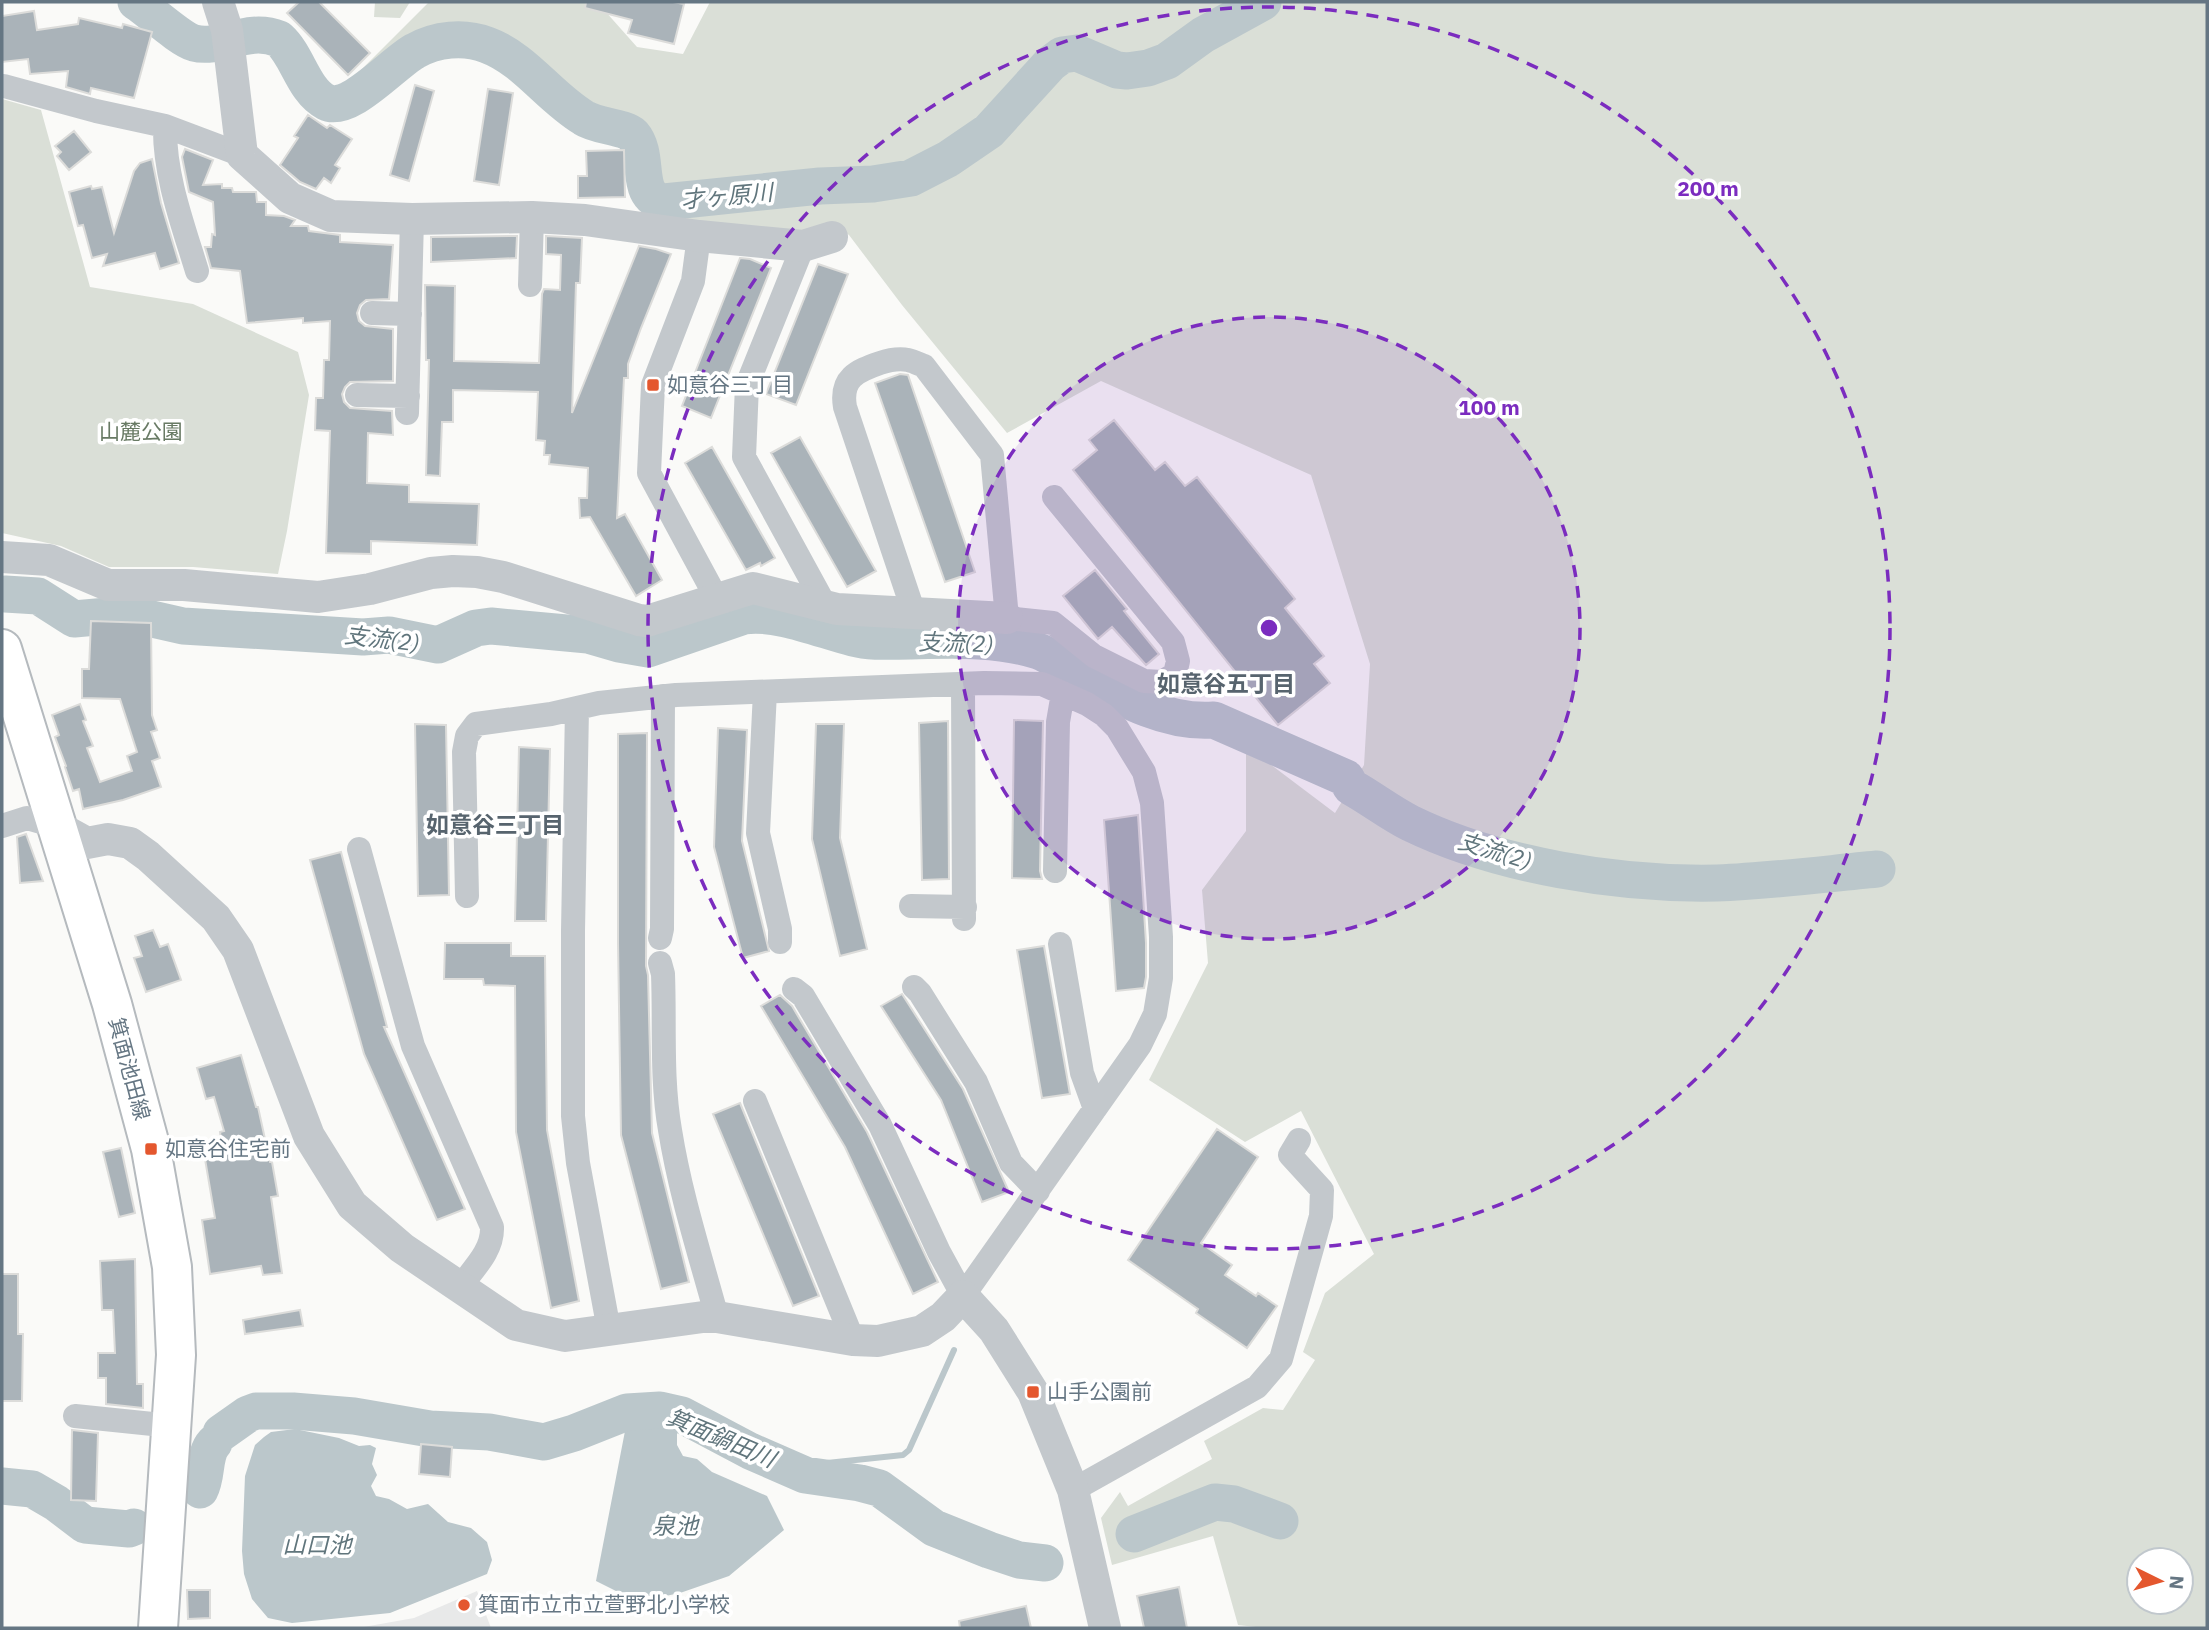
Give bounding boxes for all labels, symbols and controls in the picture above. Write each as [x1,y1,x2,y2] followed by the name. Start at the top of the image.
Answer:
[1677,174,1739,202] text: 200 m
[680,176,777,214] water label: 才ヶ原川
[667,370,793,398] place label: 如意谷三丁目
[645,377,661,393] marker: 如意谷三丁目
[1458,393,1520,421] text: 100 m
[99,417,183,445] park label: 山麓公園
[1257,616,1281,640] centre of rings
[343,619,421,657] water label: 支流(2)
[918,626,994,658] water label: 支流(2)
[1157,668,1295,698] district label: 如意谷五丁目
[426,809,564,839] district label: 如意谷三丁目
[1455,825,1535,875] water label: 支流(2)
[103,1014,157,1123] street label: 箕面池田線
[165,1134,291,1162] place label: 如意谷住宅前
[143,1141,159,1157] marker: 如意谷住宅前
[1047,1377,1152,1405] place label: 山手公園前
[1025,1384,1041,1400] marker: 山手公園前
[663,1401,783,1475] water label: 箕面鍋田川
[652,1510,700,1540] water label: 泉池
[283,1529,354,1559] water label: 山口池
[2125,1546,2195,1616] north arrow
[2164,1575,2189,1590] text: N
[478,1590,730,1618] place label: 箕面市立市立萱野北小学校
[456,1597,472,1613] marker: 箕面市立市立萱野北小学校

